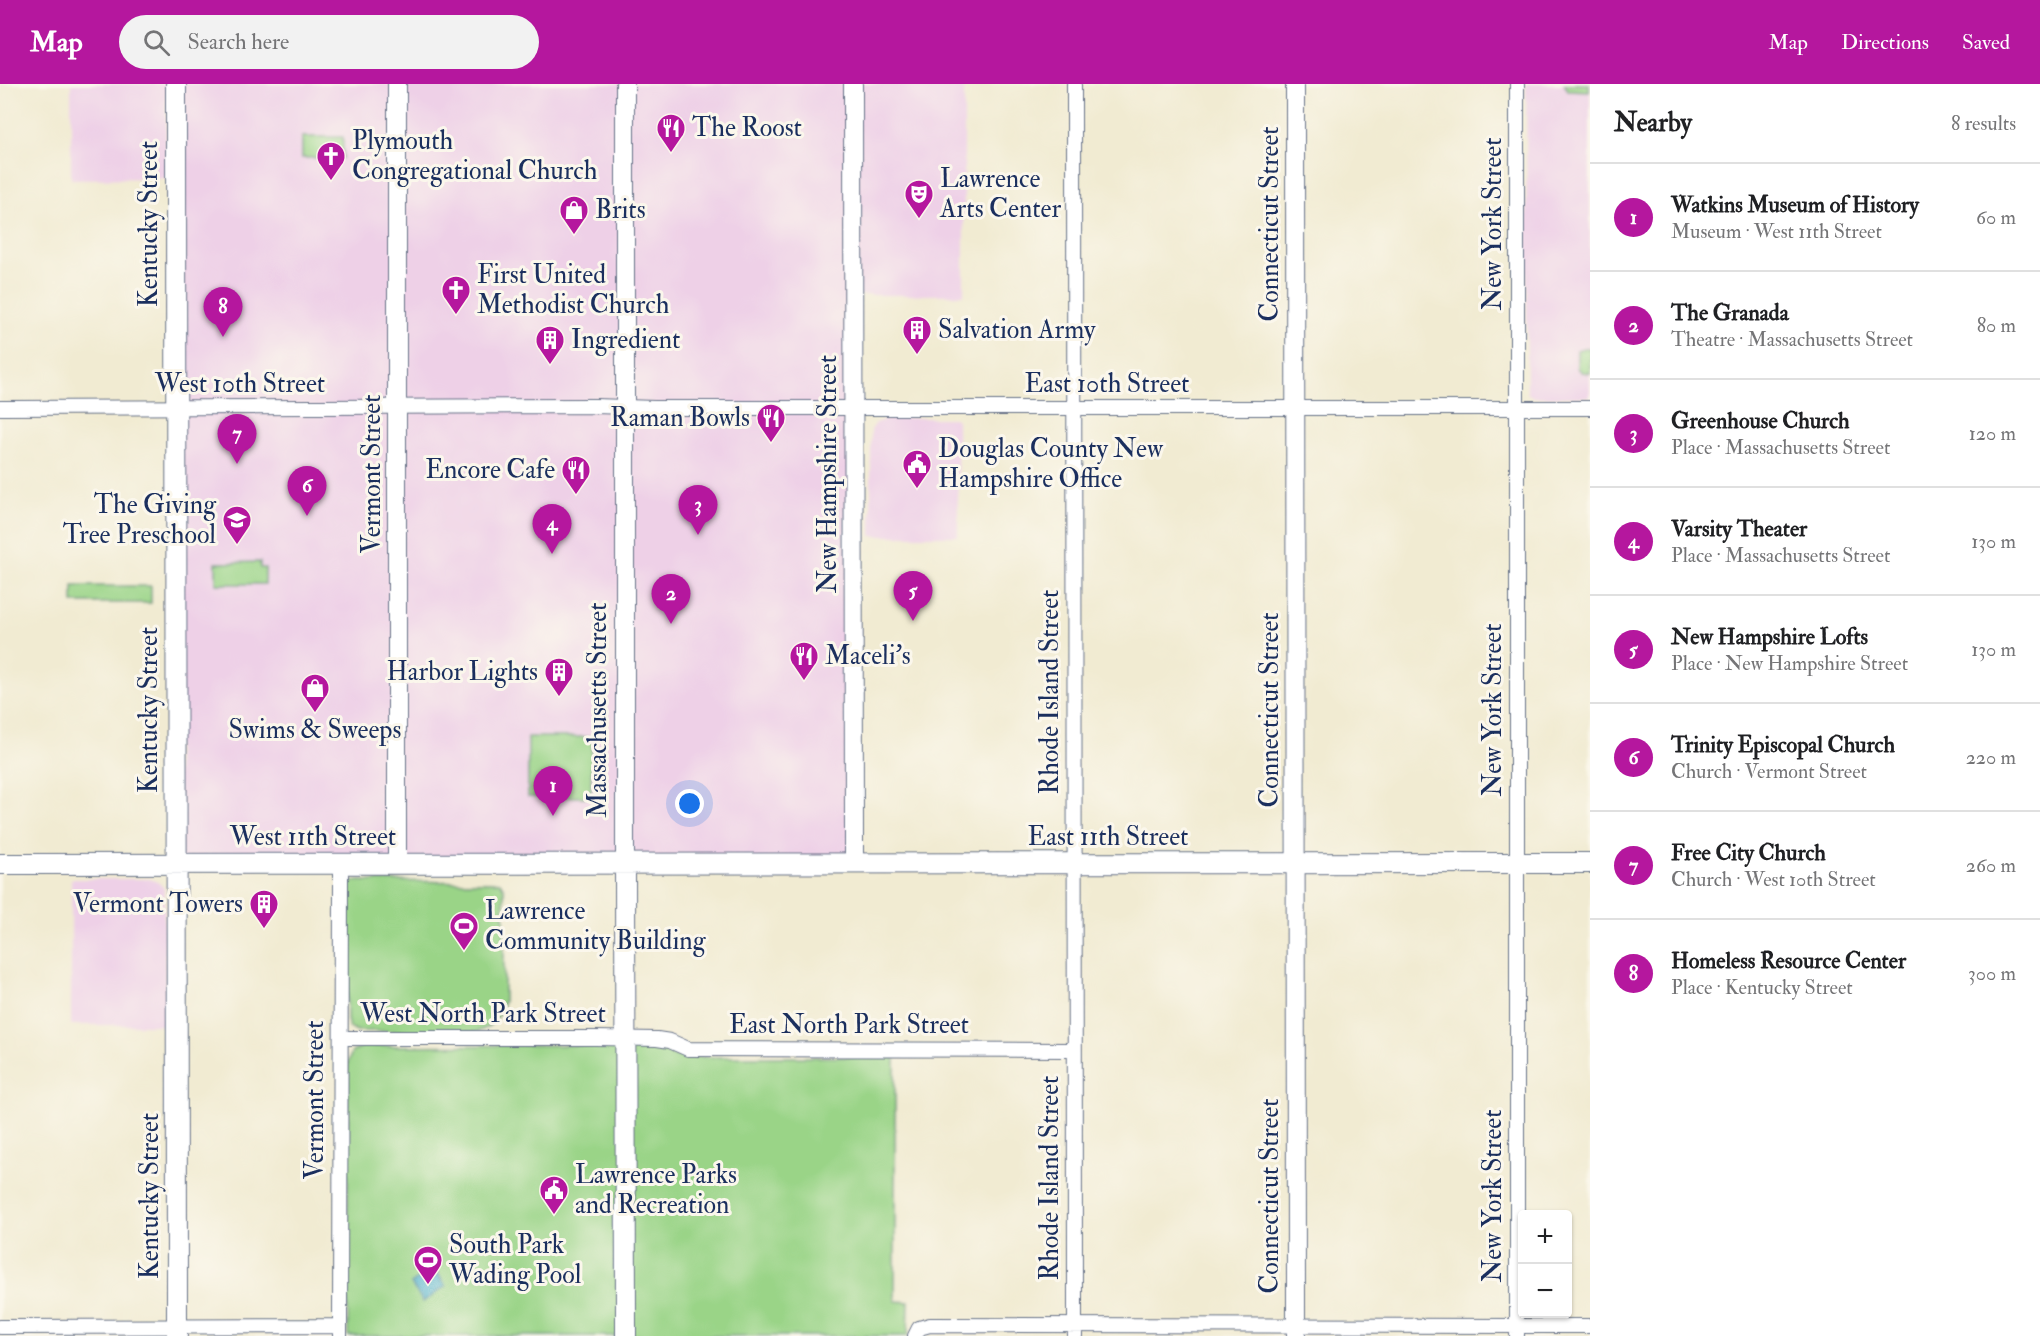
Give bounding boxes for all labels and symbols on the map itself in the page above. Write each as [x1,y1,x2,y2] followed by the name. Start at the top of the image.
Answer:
[655,112,687,154] restaurant icon: The Roost
[692,112,802,144] place label: The Roost
[352,125,598,187] place label: Plymouth Congregational Church
[1254,126,1286,322] street label: Connecticut Street
[1477,137,1509,311] street label: New York Street
[315,140,347,182] church icon: Plymouth Congregational Church
[133,141,165,307] street label: Kentucky Street
[939,163,1061,225] place label: Lawrence Arts Center
[903,178,935,220] theatre icon: Lawrence Arts Center
[558,194,590,236] shop icon: Brits
[595,194,646,226] place label: Brits
[477,259,670,321] place label: First United Methodist Church
[440,274,472,316] church icon: First United Methodist Church
[204,288,242,337] pin: 8
[901,314,933,356] building icon: Salvation Army
[938,314,1096,346] place label: Salvation Army
[534,324,566,366] building icon: Ingredient
[571,324,680,356] place label: Ingredient
[812,355,845,593] street label: New Hampshire Street
[154,368,325,400] street label: West 10th Street
[1025,368,1189,400] street label: East 10th Street
[356,394,388,554] street label: Vermont Street
[610,402,750,434] place label: Raman Bowls
[755,402,787,444] restaurant icon: Raman Bowls
[218,414,256,464] pin: 7
[938,433,1164,496] place label: Douglas County New Hampshire Office
[901,448,933,490] public building icon: Douglas County New Hampshire Office
[425,454,555,486] place label: Encore Cafe
[560,454,592,496] restaurant icon: Encore Cafe
[288,466,326,516] pin: 6
[678,486,718,535] pin: 3
[63,489,217,551] place label: The Giving Tree Preschool
[221,504,253,546] school or university icon: The Giving Tree Preschool
[532,504,572,554] pin: 4
[894,572,932,621] pin: 5
[652,574,690,624] pin: 2
[1034,590,1066,794] street label: Rhode Island Street
[582,602,614,818] street label: Massachusetts Street
[1254,612,1286,808] street label: Connecticut Street
[1477,623,1509,797] street label: New York Street
[133,627,165,793] street label: Kentucky Street
[788,640,820,682] restaurant icon: Maceli's
[825,640,911,672] place label: Maceli's
[387,656,538,688] place label: Harbor Lights
[543,656,575,698] building icon: Harbor Lights
[299,672,331,714] shop icon: Swims & Sweeps
[229,714,401,747] place label: Swims & Sweeps
[534,766,572,816] pin: 1
[675,789,704,818] your location
[229,821,396,853] street label: West 11th Street
[1028,821,1189,853] street label: East 11th Street
[73,888,243,920] place label: Vermont Towers
[248,888,280,930] building icon: Vermont Towers
[485,895,707,957] place label: Lawrence Community Building
[448,910,480,952] sports icon: Lawrence Community Building
[359,998,606,1030] street label: West North Park Street
[729,1009,969,1041] street label: East North Park Street
[299,1020,331,1180] street label: Vermont Street
[1034,1076,1066,1280] street label: Rhode Island Street
[1254,1098,1286,1294] street label: Connecticut Street
[1477,1109,1509,1283] street label: New York Street
[134,1113,166,1279] street label: Kentucky Street
[575,1159,737,1221] place label: Lawrence Parks and Recreation
[538,1174,570,1216] public building icon: Lawrence Parks and Recreation
[448,1229,582,1291] place label: South Park Wading Pool
[412,1244,444,1286] sports icon: South Park Wading Pool

